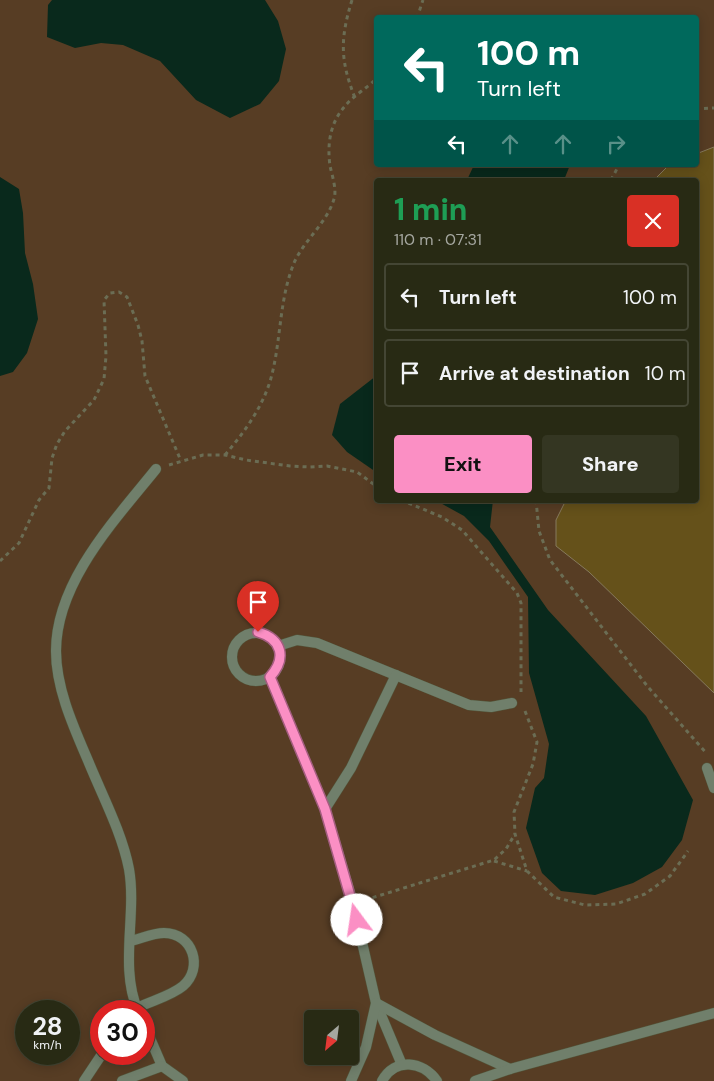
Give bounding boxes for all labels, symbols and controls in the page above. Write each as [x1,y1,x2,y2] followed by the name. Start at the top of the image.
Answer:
[477,30,580,76] text: 100 m
[394,35,459,100] icon: left
[477,74,561,103] text: Turn left
[443,130,471,158] icon: left
[496,130,524,158] icon: ahead
[549,130,577,158] icon: ahead
[602,130,630,158] icon: right
[394,190,467,229] text: 1 min
[627,195,679,247] button: close
[394,229,482,250] text: 110 m · 07:31
[396,283,424,311] icon: left
[439,285,517,310] text: Turn left
[623,285,677,310] text: 100 m
[396,359,424,387] icon: arrive
[439,361,630,386] text: Arrive at destination
[645,361,686,386] text: 10 m
[394,435,532,493] button: Exit
[542,435,679,493] button: Share
[237,581,279,632] pin
[244,588,272,616] icon: arrive
[330,893,382,945] position arrow
[90,1000,155,1065] speed limit sign: 30
[32,1010,63,1043] text: 28
[304,1010,359,1065] north arrow
[304,1010,359,1065] map controls
[33,1037,62,1053] text: km/h

